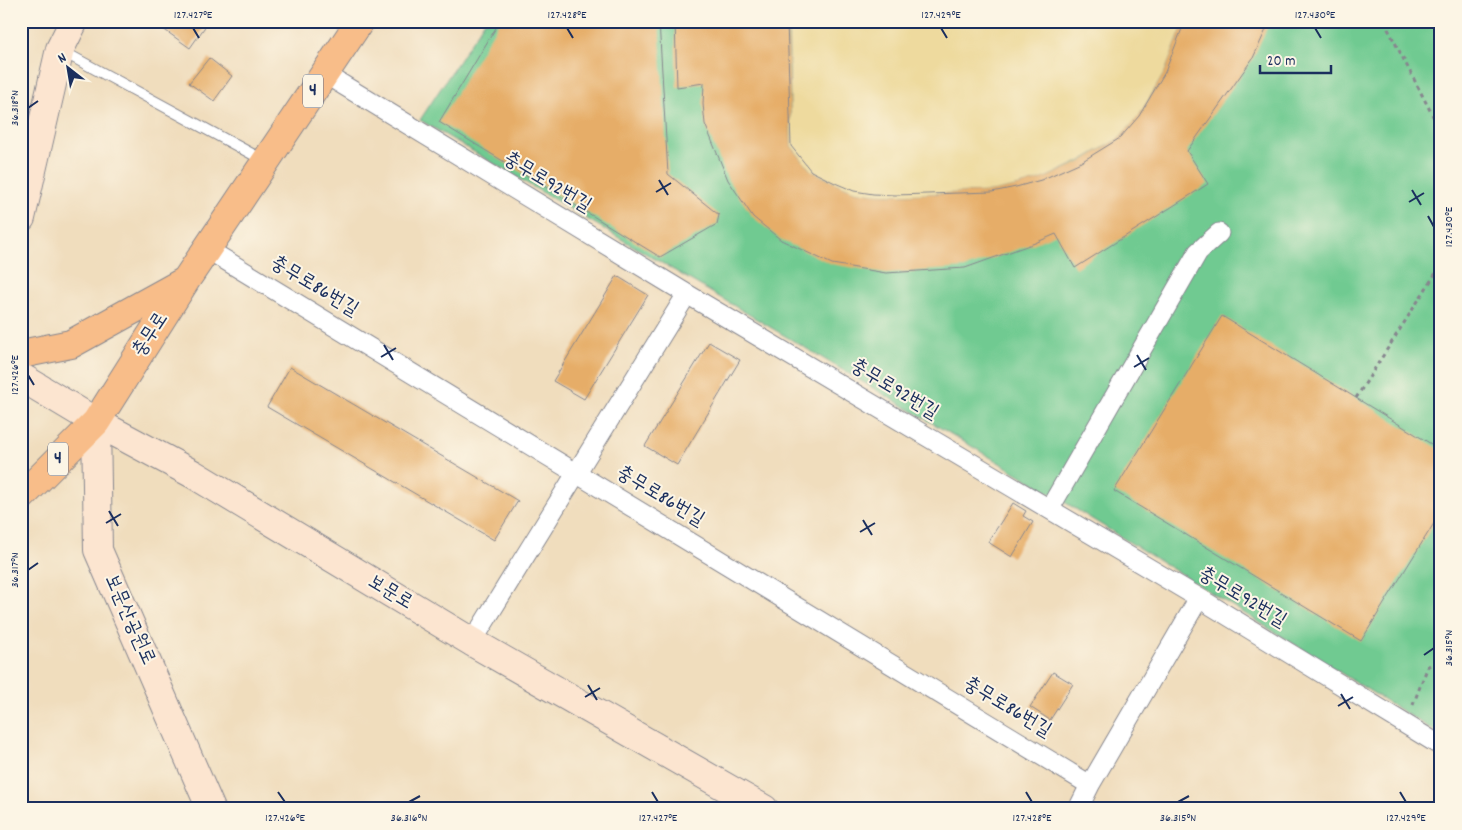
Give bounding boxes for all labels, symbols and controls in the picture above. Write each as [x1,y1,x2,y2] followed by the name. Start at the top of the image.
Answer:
[174,7,213,24] text: 127.427°E
[548,7,587,24] text: 127.428°E
[921,7,961,24] text: 127.429°E
[1295,7,1336,24] text: 127.430°E
[42,42,92,92] north arrow
[1260,42,1331,74] scale bar
[54,48,71,69] text: N
[1267,51,1295,73] text: 20 m
[303,74,323,108] road number: 4
[7,90,24,126] text: 36.318°N
[498,146,596,220] street label: 충무로92번길
[1441,206,1458,247] text: 127.430°E
[265,250,363,324] street label: 충무로86번길
[126,307,176,363] street label: 충무로
[845,353,943,427] street label: 충무로92번길
[7,355,24,395] text: 127.426°E
[48,442,68,476] road number: 4
[611,460,709,534] street label: 충무로86번길
[7,552,24,588] text: 36.317°N
[1193,561,1291,635] street label: 충무로92번길
[362,569,418,617] street label: 보문로
[97,570,161,670] street label: 보문산공원로
[1441,630,1458,666] text: 36.315°N
[958,671,1056,745] street label: 충무로86번길
[265,810,305,827] text: 127.426°E
[391,810,427,827] text: 36.316°N
[639,810,678,827] text: 127.427°E
[1013,810,1052,827] text: 127.428°E
[1160,810,1196,827] text: 36.315°N
[1386,810,1426,827] text: 127.429°E

